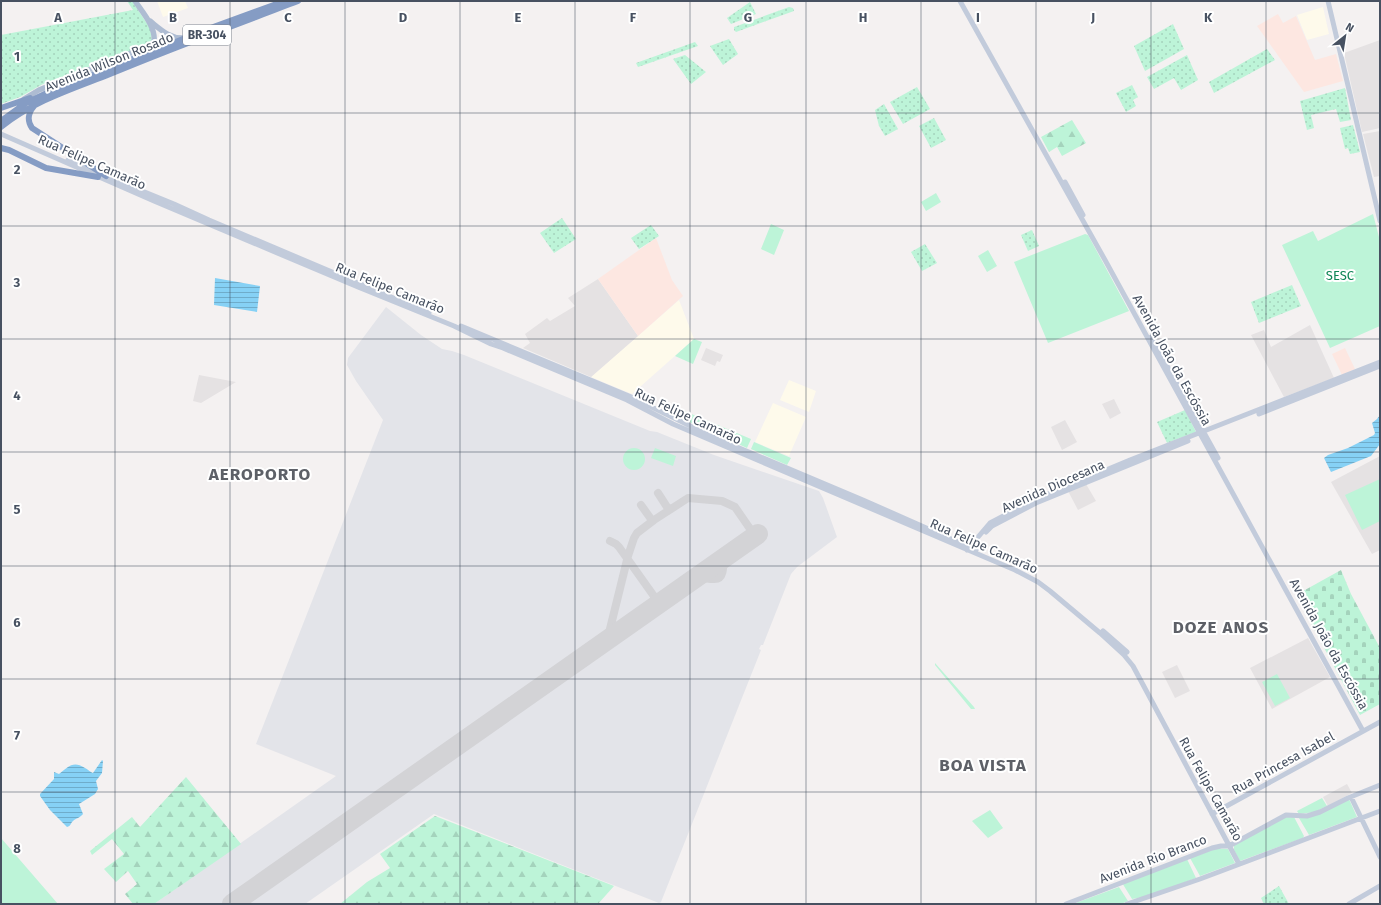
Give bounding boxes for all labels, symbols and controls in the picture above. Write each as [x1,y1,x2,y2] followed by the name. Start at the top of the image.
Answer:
[53,10,62,25] text: A
[169,10,177,25] text: B
[284,10,292,25] text: C
[399,10,408,25] text: D
[515,10,522,25] text: E
[630,10,637,25] text: F
[744,10,752,25] text: G
[859,10,867,25] text: H
[976,10,980,25] text: I
[1090,10,1095,25] text: J
[1204,10,1213,25] text: K
[1325,16,1365,56] north arrow
[1343,20,1356,35] text: N
[183,25,231,45] road number: BR-304
[43,29,175,95] street label: Avenida Wilson Rosado
[14,49,20,64] text: 1
[36,131,148,193] street label: Rua Felipe Camarão
[14,162,21,177] text: 2
[333,259,447,317] street label: Rua Felipe Camarão
[1326,268,1355,283] park label: SESC
[13,275,21,290] text: 3
[1130,292,1214,428] street label: Avenida João da Escóssia
[632,385,744,447] street label: Rua Felipe Camarão
[13,388,21,403] text: 4
[999,457,1107,515] street label: Avenida Diocesana
[208,464,311,485] district label: AEROPORTO
[14,502,21,517] text: 5
[928,515,1040,577] street label: Rua Felipe Camarão
[1287,576,1371,712] street label: Avenida João da Escóssia
[13,615,21,630] text: 6
[1173,617,1269,638] district label: DOZE ANOS
[14,728,20,743] text: 7
[1229,729,1337,797] street label: Rua Princesa Isabel
[1176,734,1246,844] street label: Rua Felipe Camarão
[939,755,1027,776] district label: BOA VISTA
[1097,832,1209,886] street label: Avenida Rio Branco
[13,841,21,856] text: 8

